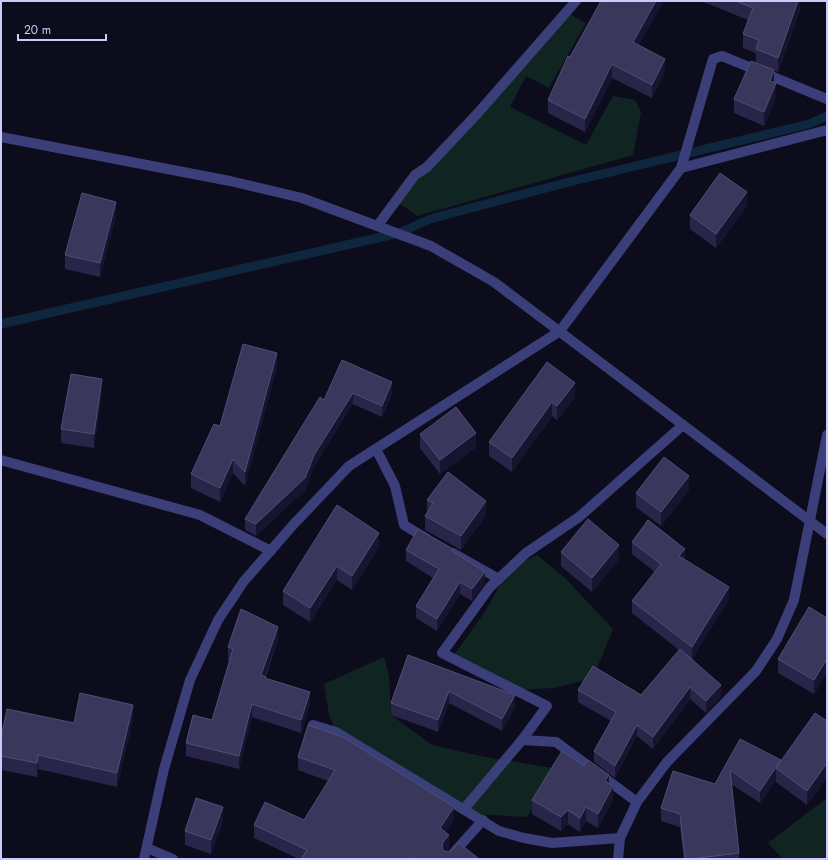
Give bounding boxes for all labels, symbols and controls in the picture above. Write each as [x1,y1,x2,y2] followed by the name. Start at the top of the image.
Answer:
[18,16,106,42] scale bar
[24,21,51,39] text: 20 m

